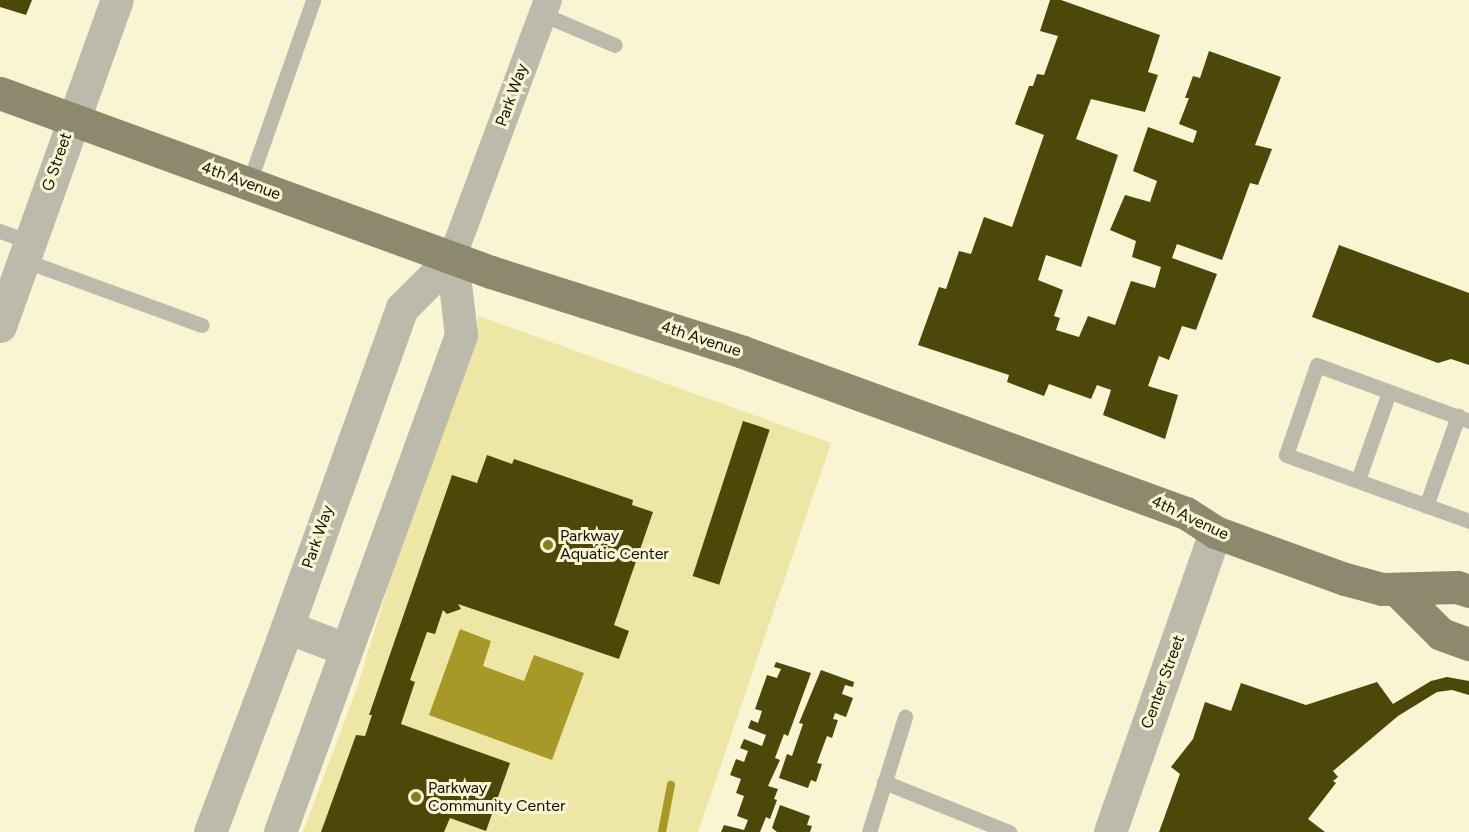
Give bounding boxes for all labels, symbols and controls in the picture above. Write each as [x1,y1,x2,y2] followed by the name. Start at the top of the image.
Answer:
[492,61,532,129] street label: Park Way
[38,130,76,194] street label: G Street
[199,158,283,204] street label: 4th Avenue
[659,317,743,361] street label: 4th Avenue
[1148,492,1232,544] street label: 4th Avenue
[298,503,338,571] street label: Park Way
[560,526,669,564] place label: Parkway Aquatic Center
[541,538,555,552] marker: Parkway Aquatic Center
[1137,633,1189,731] street label: Center Street
[428,778,565,816] place label: Parkway Community Center
[409,790,423,804] marker: Parkway Community Center

